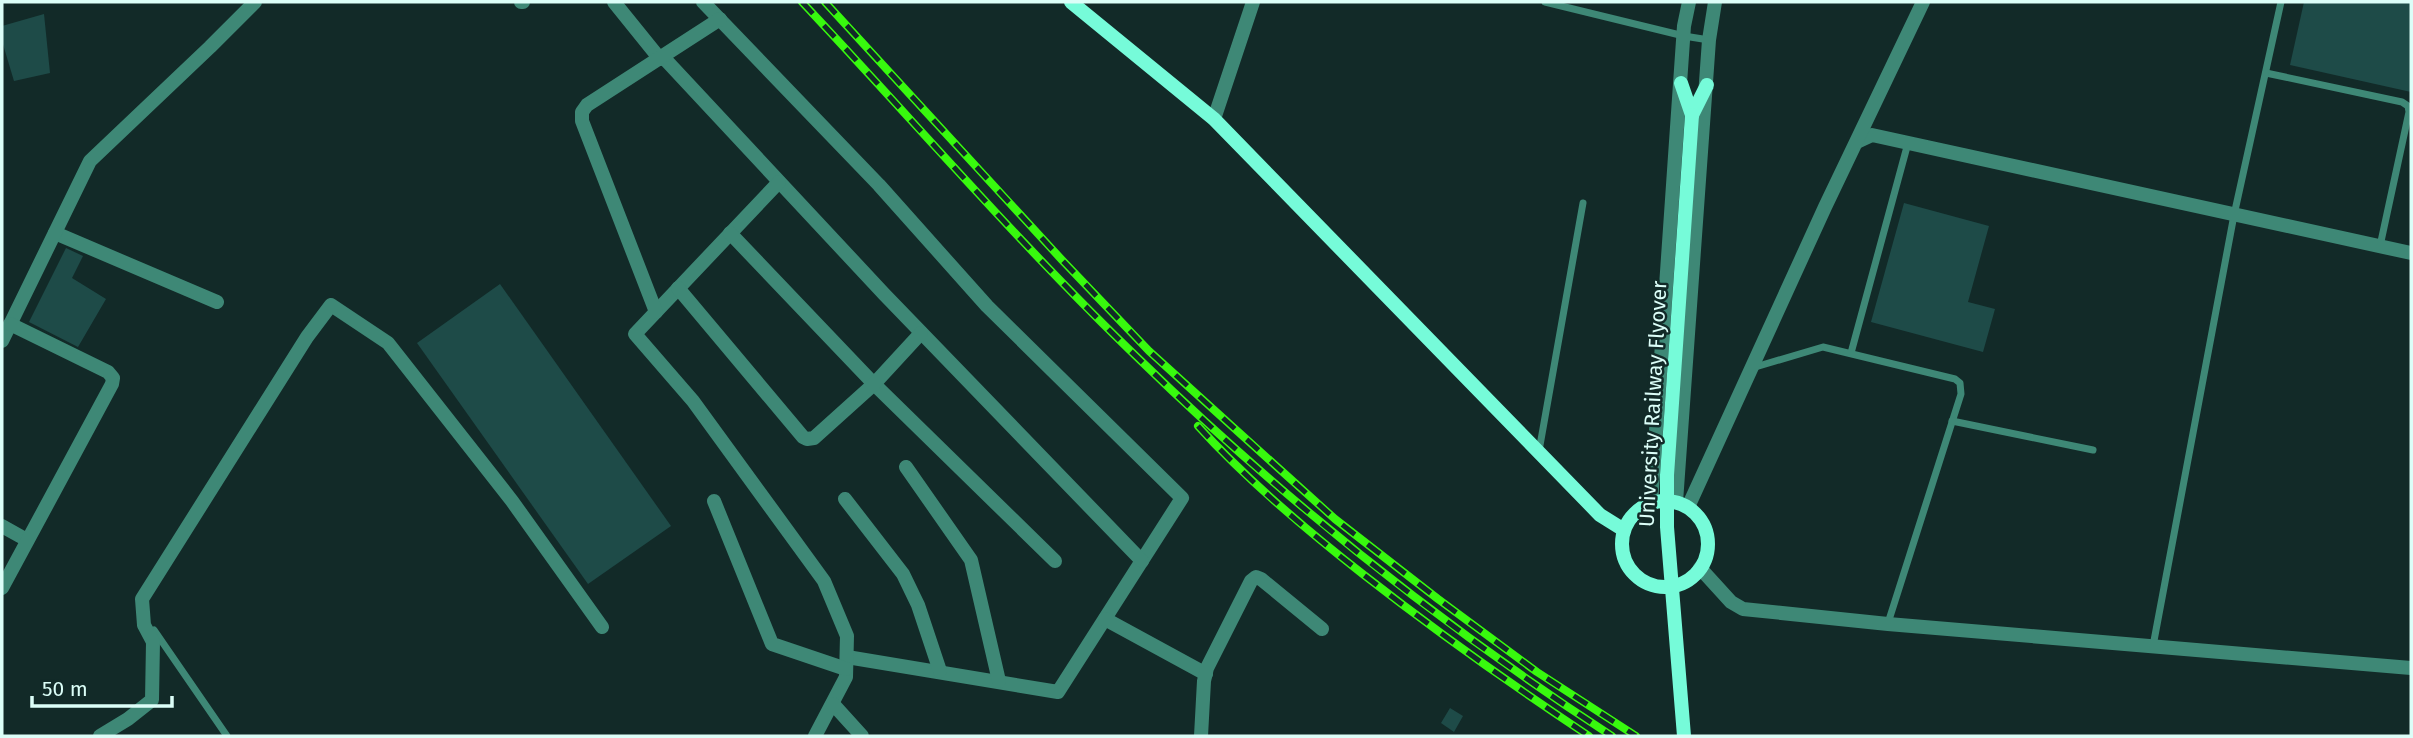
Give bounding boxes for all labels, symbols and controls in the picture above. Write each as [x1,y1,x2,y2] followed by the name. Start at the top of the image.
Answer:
[1634,280,1672,528] street label: University Railway Flyover
[32,664,172,708] scale bar
[42,676,88,702] text: 50 m

